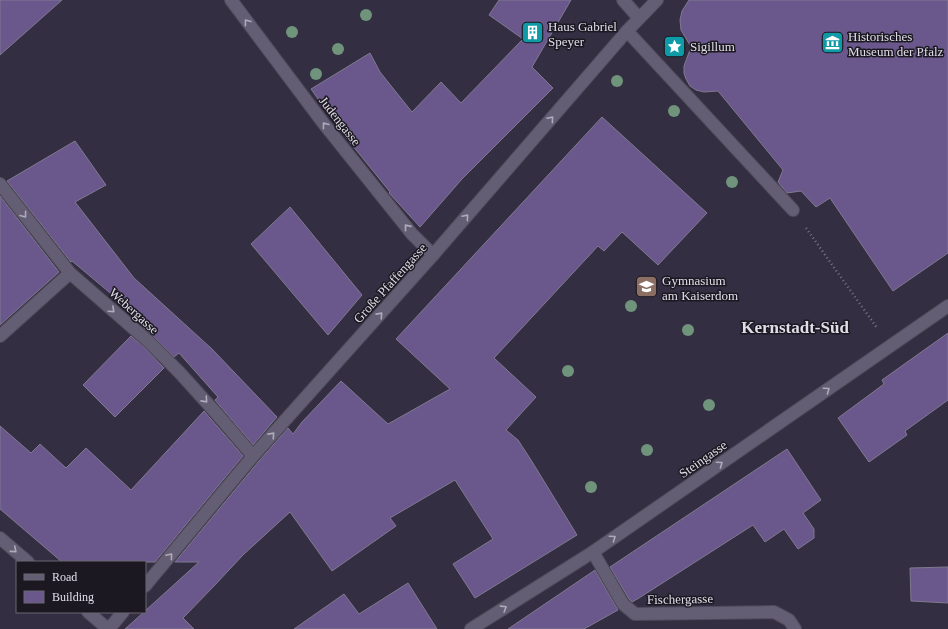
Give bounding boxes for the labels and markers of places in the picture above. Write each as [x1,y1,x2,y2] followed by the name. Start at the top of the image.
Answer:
[548,19,617,49] place label: Haus Gabriel Speyer
[520,20,546,46] building icon: Haus Gabriel Speyer
[848,29,944,59] place label: Historisches Museum der Pfalz
[819,30,845,56] museum icon: Historisches Museum der Pfalz
[661,33,687,59] place icon: Sigillum
[690,39,735,54] place label: Sigillum
[662,273,738,303] place label: Gymnasium am Kaiserdom
[633,274,659,300] school or university icon: Gymnasium am Kaiserdom

